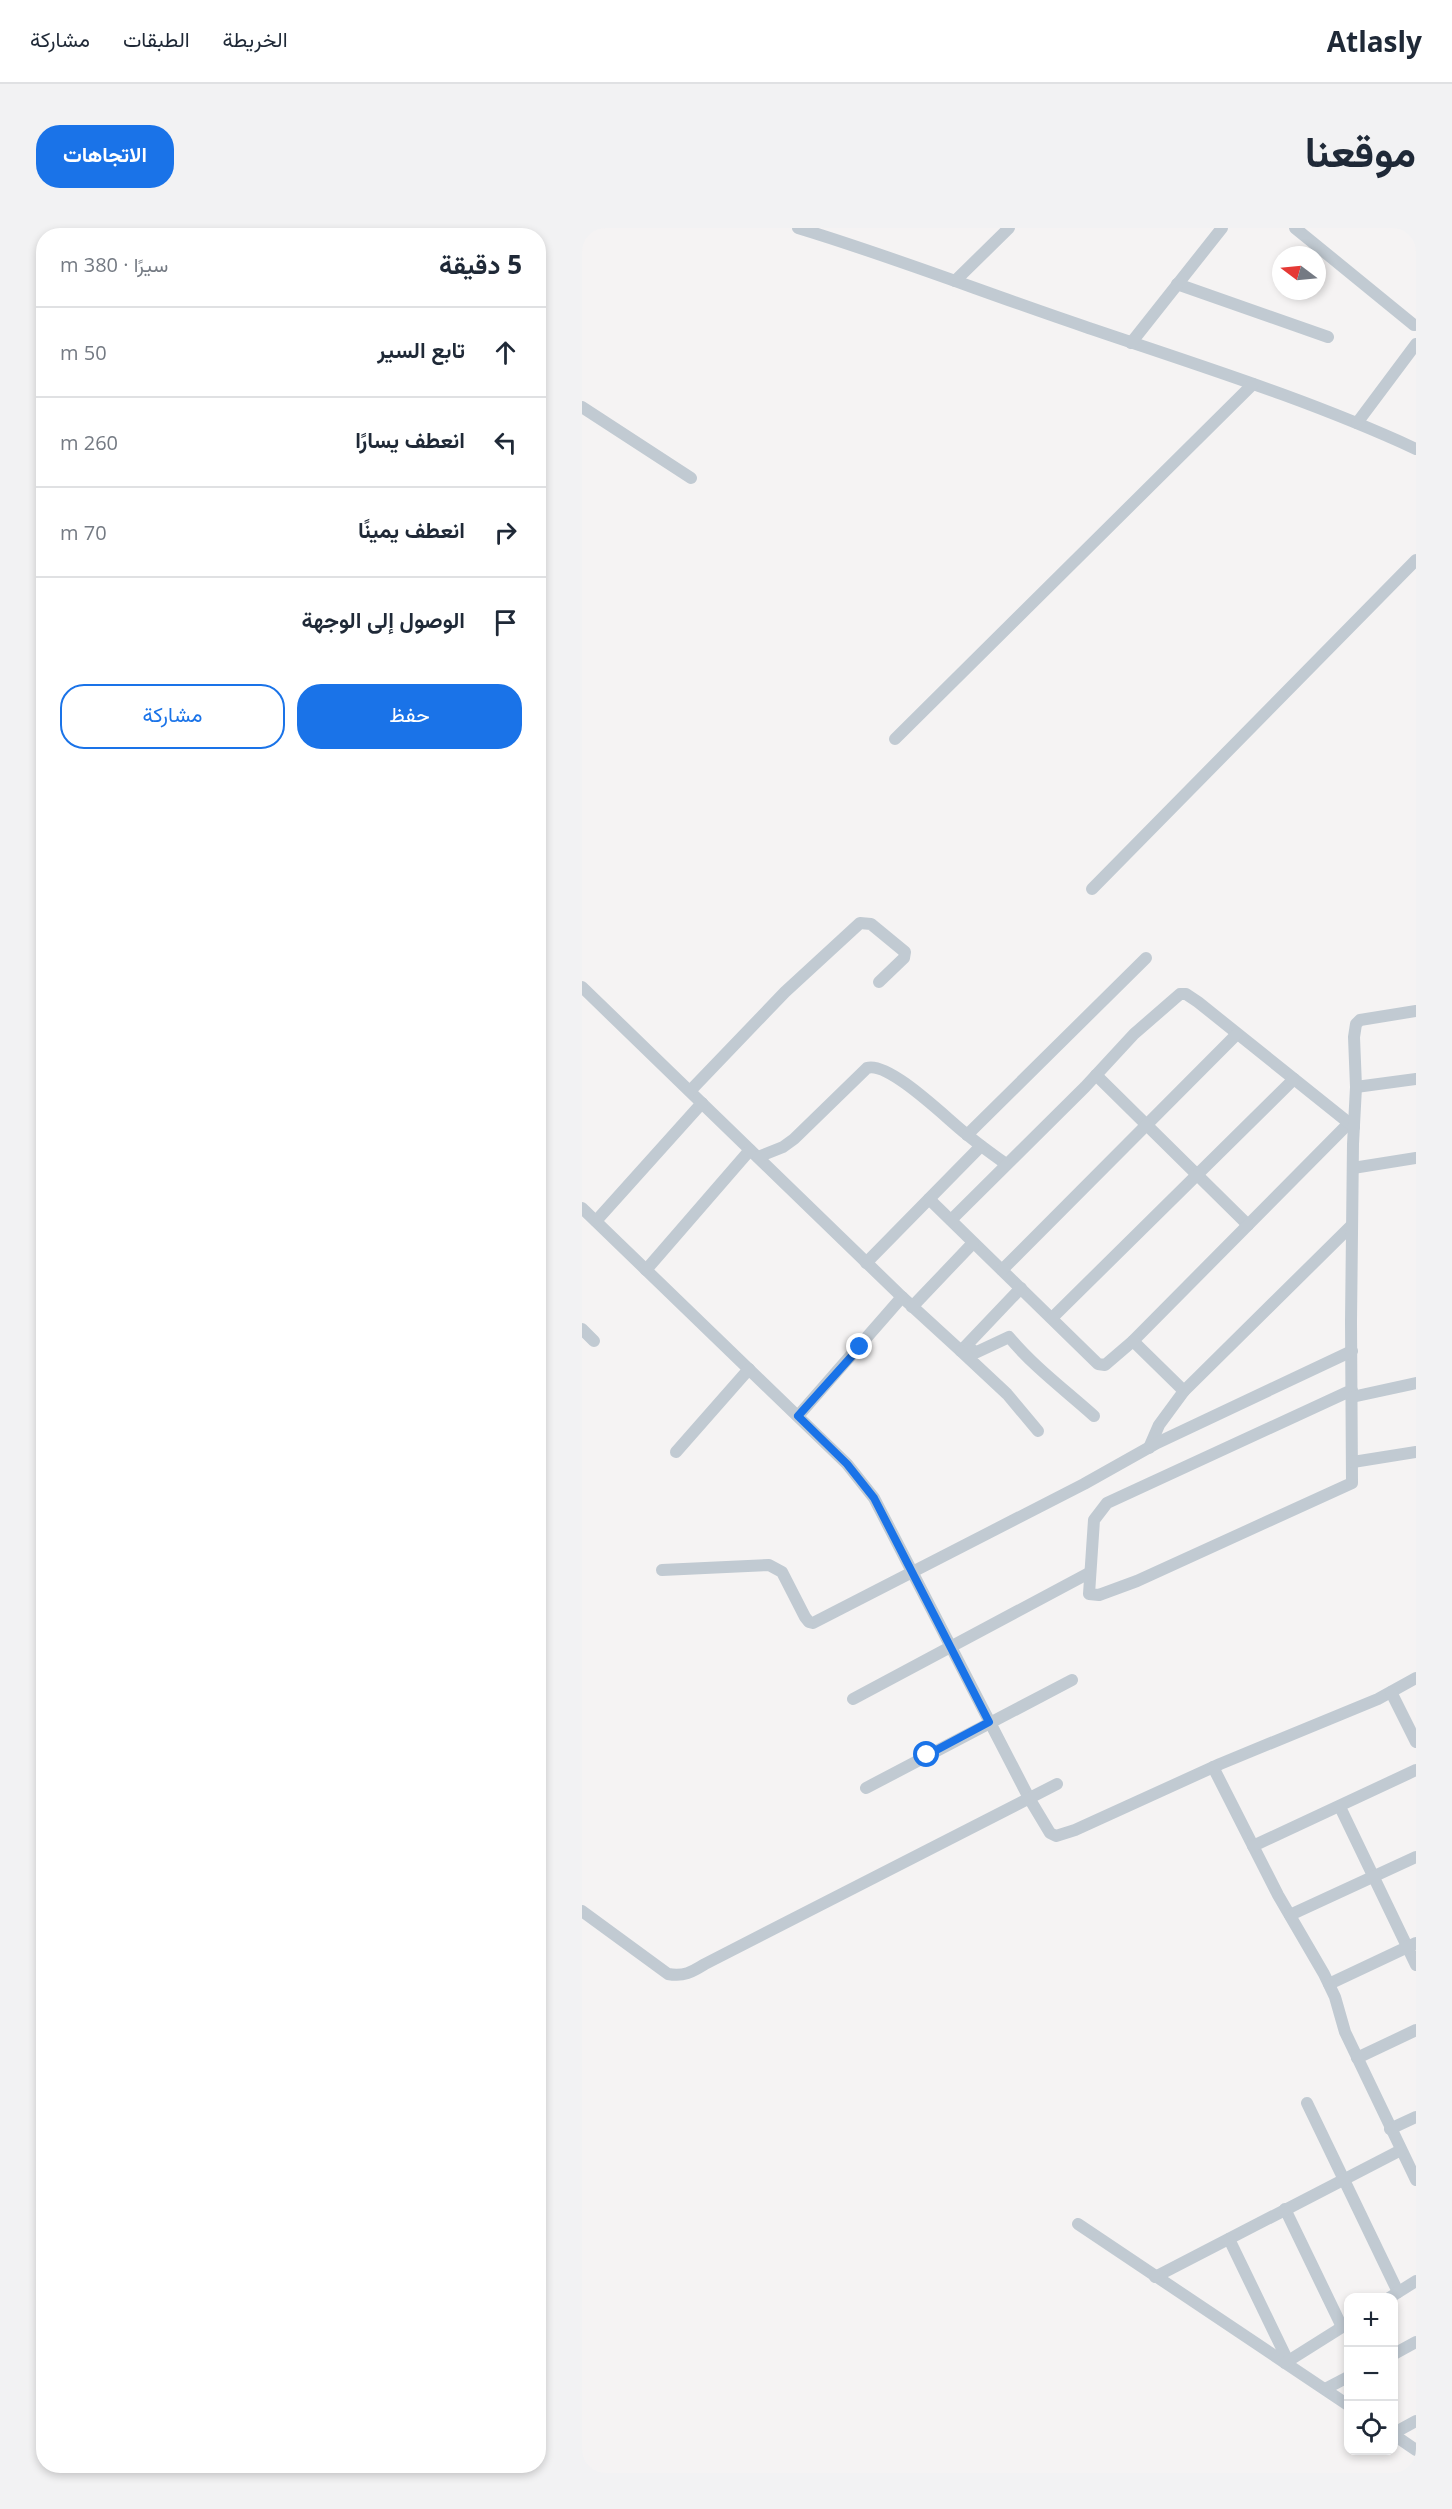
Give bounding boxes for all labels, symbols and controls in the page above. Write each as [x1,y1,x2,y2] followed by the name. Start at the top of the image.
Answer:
[1327,22,1422,60] text: Atlasly
[30,25,90,53] text: مشاركة
[123,25,190,53] text: الطبقات
[223,25,288,53] text: الخريطة
[1305,122,1416,179] text: موقعنا
[36,125,174,188] button: الاتجاهات
[439,246,522,282] text: 5 دقيقة
[1272,246,1326,300] north arrow
[60,251,168,278] text: سيرًا · 380 m
[377,334,465,364] text: تابع السير
[489,336,522,369] icon: ahead
[60,339,107,366] text: 50 m
[355,424,465,454] text: انعطف يسارًا
[489,426,522,459] icon: left
[60,429,118,456] text: 260 m
[358,514,465,544] text: انعطف يمينًا
[489,516,522,549] icon: right
[60,519,107,546] text: 70 m
[301,604,465,634] text: الوصول إلى الوجهة
[489,606,522,639] icon: arrive
[60,684,285,749] button: مشاركة
[297,684,522,749] button: حفظ
[846,1333,872,1359] route end
[913,1741,939,1767] route start
[1344,2293,1398,2455] map controls
[1344,2293,1398,2347] button: +
[1344,2347,1398,2401] button: −
[1344,2401,1398,2455] button: locate

